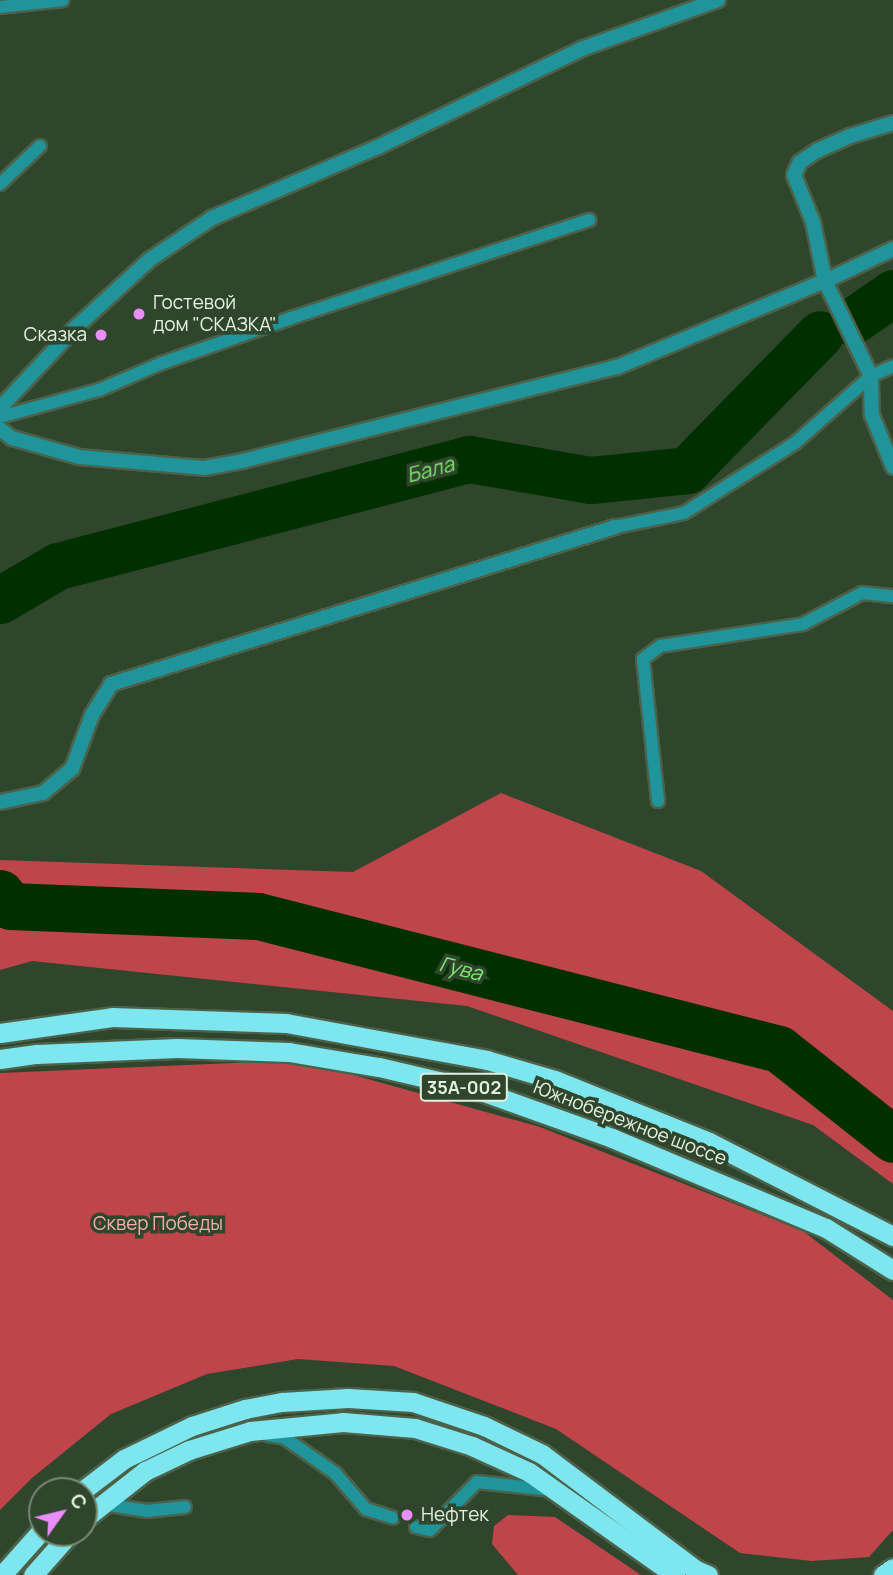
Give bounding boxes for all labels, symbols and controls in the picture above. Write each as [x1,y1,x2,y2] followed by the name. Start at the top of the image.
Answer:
[153,292,277,336] place label: Гостевой дом "СКАЗКА"
[131,306,147,322] marker: Гостевой дом "СКАЗКА"
[24,324,87,346] place label: Сказка
[93,327,109,343] marker: Сказка
[404,451,456,487] water label: Бала
[437,950,485,986] water label: Гува
[419,1072,510,1102] road number: 35А-002
[530,1076,730,1170] street label: Южнобережное шоссе
[93,1213,223,1235] park label: Сквер Победы
[28,1477,98,1547] north arrow
[64,1488,93,1514] text: С
[421,1504,489,1526] place label: Нефтек
[399,1507,415,1523] marker: Нефтек

